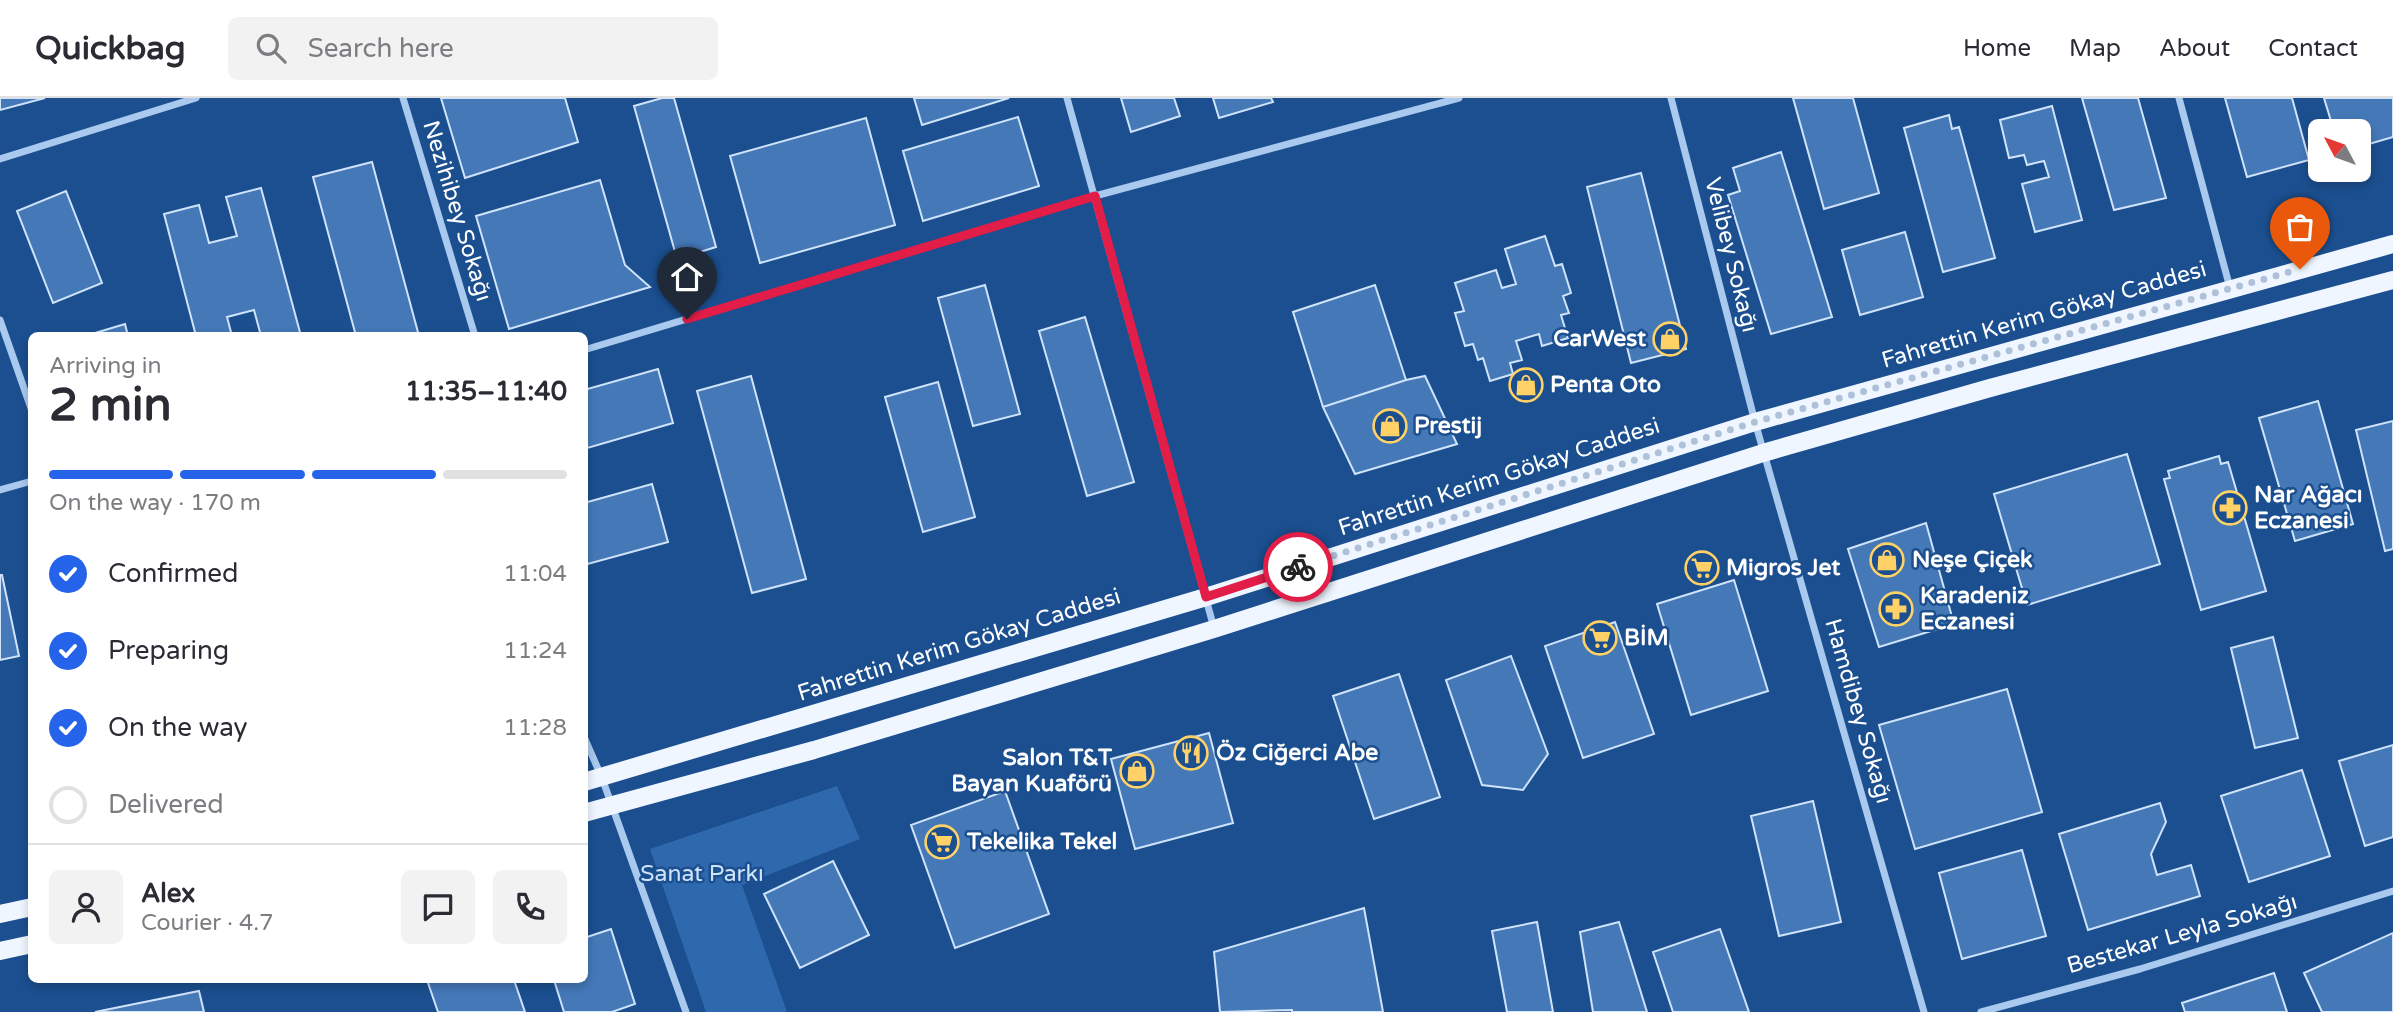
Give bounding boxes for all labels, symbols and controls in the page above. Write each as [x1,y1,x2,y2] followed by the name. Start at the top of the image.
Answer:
[228,17,718,80] search box
[35,29,186,68] text: Quickbag
[252,29,290,67] icon: search
[308,33,454,64] text: Search here
[1963,34,2031,63] text: Home
[2069,34,2121,63] text: Map
[2159,34,2230,63] text: About
[2268,34,2358,63] text: Contact
[416,117,498,305] street label: Nezihibey Sokağı
[2308,119,2371,182] north arrow
[2308,119,2371,182] map controls
[1698,175,1764,335] street label: Velibey Sokağı
[2270,197,2330,269] pin
[2281,208,2319,246] icon: bag
[657,247,717,319] pin
[1878,255,2210,375] street label: Fahrettin Kerim Gökay Caddesi
[668,258,706,296] icon: home
[1651,320,1689,358] shop icon: CarWest
[1553,325,1646,353] place label: CarWest
[49,352,162,380] text: Arriving in
[1507,366,1545,404] shop icon: Penta Oto
[1550,371,1661,399] place label: Penta Oto
[405,376,567,407] text: 11:35–11:40
[49,378,172,433] text: 2 min
[1371,407,1409,445] shop icon: Prestij
[1335,412,1663,542] street label: Fahrettin Kerim Gökay Caddesi
[1414,412,1482,440] place label: Prestij
[2254,481,2363,535] place label: Nar Ağacı Eczanesi
[49,489,261,517] text: On the way · 170 m
[2211,489,2249,527] pharmacy icon: Nar Ağacı Eczanesi
[1263,532,1333,602] courier
[1868,541,1906,579] shop icon: Neşe Çiçek
[1912,546,2033,574] place label: Neşe Çiçek
[1279,548,1317,586] icon: bike
[1683,549,1721,587] supermarket icon: Migros Jet
[1726,554,1840,582] place label: Migros Jet
[49,555,87,593] icon: check
[108,558,238,589] text: Confirmed
[503,560,567,588] text: 11:04
[794,582,1124,708] street label: Fahrettin Kerim Gökay Caddesi
[1920,582,2029,636] place label: Karadeniz Eczanesi
[1877,590,1915,628] pharmacy icon: Karadeniz Eczanesi
[1818,615,1898,807] street label: Hamdibey Sokağı
[1581,619,1619,657] supermarket icon: BİM
[1624,624,1669,652] place label: BİM
[49,632,87,670] icon: check
[108,635,229,666] text: Preparing
[503,637,567,665] text: 11:24
[49,709,87,747] icon: check
[108,712,248,743] text: On the way
[503,714,567,742] text: 11:28
[1172,734,1210,772] restaurant icon: Öz Ciğerci Abe
[1216,739,1378,767] place label: Öz Ciğerci Abe
[951,744,1113,798] place label: Salon T&T Bayan Kuaförü
[1118,752,1156,790] shop icon: Salon T&T Bayan Kuaförü
[108,789,224,820] text: Delivered
[923,823,961,861] supermarket icon: Tekelika Tekel
[966,828,1117,856] place label: Tekelika Tekel
[640,860,764,888] park label: Sanat Parkı
[49,870,123,944] button: person
[401,870,475,944] button: chat
[493,870,567,944] button: phone
[141,878,195,909] text: Alex
[2064,888,2300,980] street label: Bestekar Leyla Sokağı
[141,909,274,937] text: Courier · 4.7

